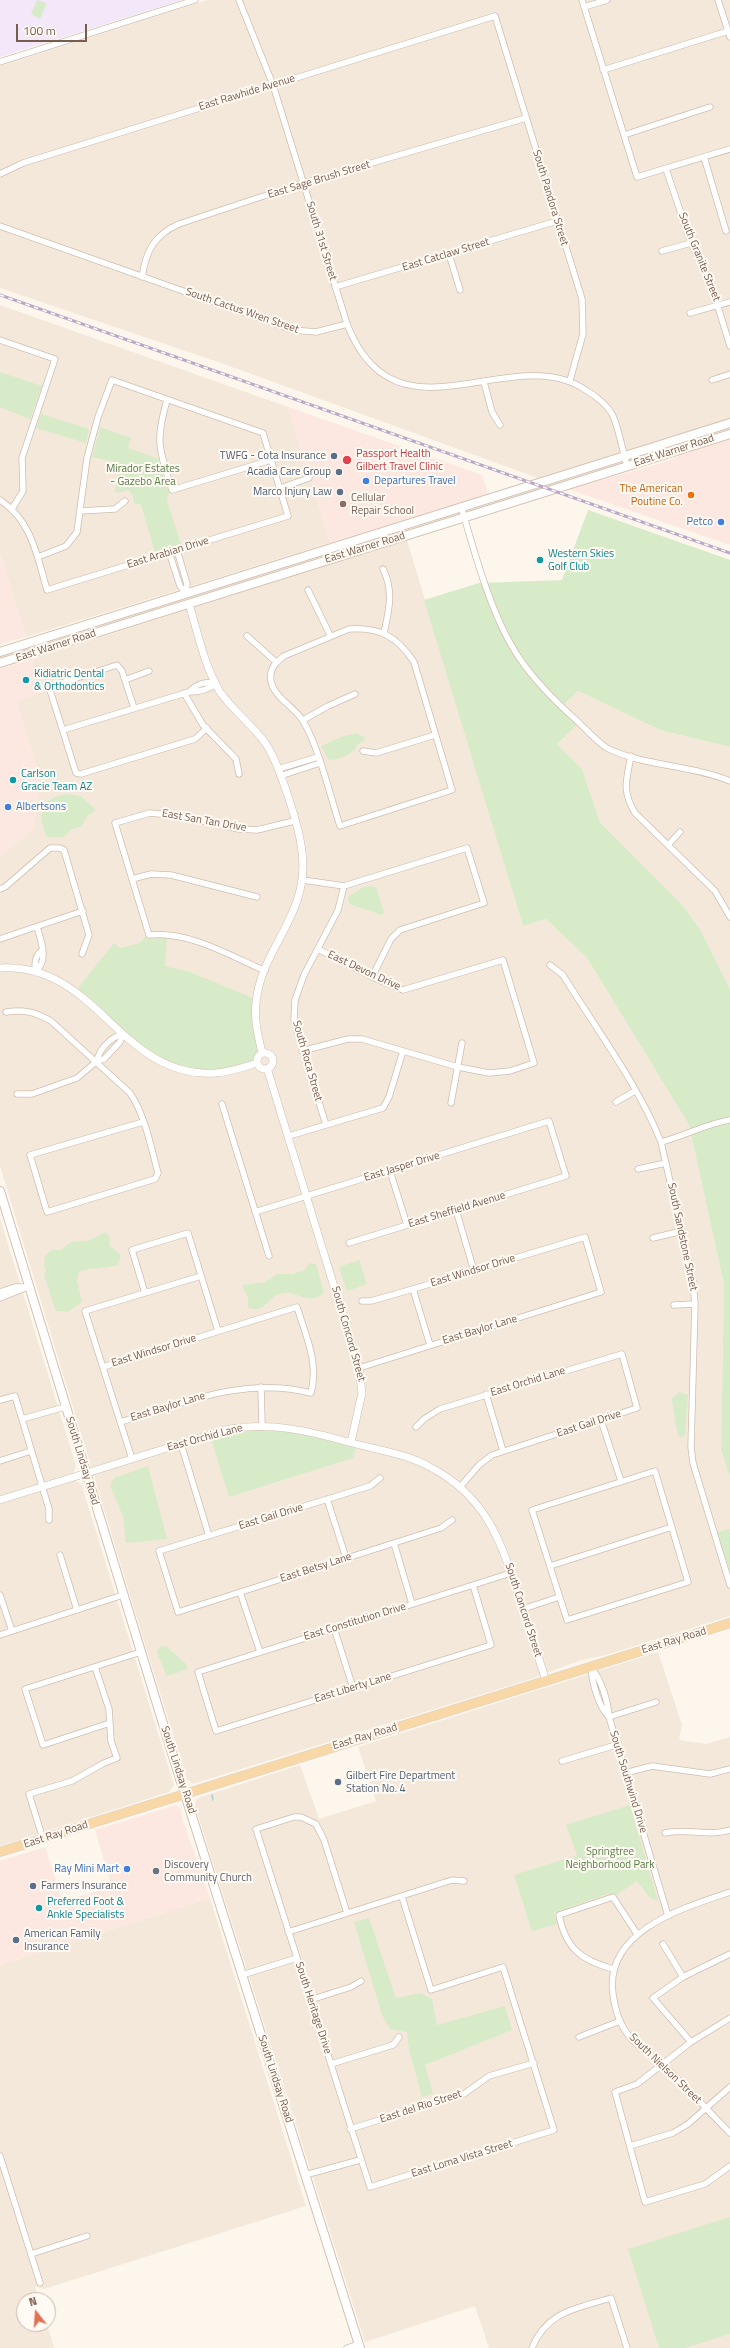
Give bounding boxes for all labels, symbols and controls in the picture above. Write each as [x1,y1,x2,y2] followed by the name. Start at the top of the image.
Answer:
[18,16,89,42] scale bar
[23,21,56,40] text: 100 m
[197,72,297,114] street label: East Rawhide Avenue
[529,149,571,247] street label: South Pandora Street
[266,158,372,202] street label: East Sage Brush Street
[303,200,339,282] street label: South 31st Street
[675,211,723,303] street label: South Granite Street
[401,235,491,275] street label: East Catclaw Street
[184,285,300,337] street label: South Cactus Wren Street
[632,432,716,470] street label: East Warner Road
[356,447,443,473] place label: Passport Health Gilbert Travel Clinic
[220,449,326,463] place label: TWFG - Cota Insurance
[329,451,339,461] marker: TWFG - Cota Insurance
[341,454,353,466] marker: Passport Health Gilbert Travel Clinic
[106,462,180,488] park label: Mirador Estates - Gazebo Area
[247,465,331,479] place label: Acadia Care Group
[334,467,344,477] marker: Acadia Care Group
[374,474,456,488] place label: Departures Travel
[361,476,371,486] marker: Departures Travel
[620,482,683,508] place label: The American Poutine Co.
[253,485,332,499] place label: Marco Injury Law
[335,487,345,497] marker: Marco Injury Law
[686,490,696,500] marker: The American Poutine Co.
[351,491,414,517] place label: Cellular Repair School
[338,499,348,509] marker: Cellular Repair School
[687,515,713,529] place label: Petco
[716,517,726,527] marker: Petco
[323,529,407,567] street label: East Warner Road
[125,534,211,572] street label: East Arabian Drive
[548,547,614,573] place label: Western Skies Golf Club
[535,555,545,565] marker: Western Skies Golf Club
[14,627,98,665] street label: East Warner Road
[34,667,104,693] place label: Kidiatric Dental & Orthodontics
[21,675,31,685] marker: Kidiatric Dental & Orthodontics
[21,767,92,793] place label: Carlson Gracie Team AZ
[8,775,18,785] marker: Carlson Gracie Team AZ
[16,800,66,814] place label: Albertsons
[3,802,13,812] marker: Albertsons
[161,807,247,835] street label: East San Tan Drive
[325,948,403,994] street label: East Devon Drive
[289,1019,325,1103] street label: South Roca Street
[363,1149,441,1185] street label: East Jasper Drive
[664,1182,700,1292] street label: South Sandstone Street
[407,1189,507,1231] street label: East Sheffield Avenue
[429,1252,517,1290] street label: East Windsor Drive
[328,1285,368,1383] street label: South Concord Street
[441,1312,519,1348] street label: East Baylor Lane
[110,1332,198,1370] street label: East Windsor Drive
[489,1364,567,1400] street label: East Orchid Lane
[129,1389,207,1425] street label: East Baylor Lane
[555,1407,623,1441] street label: East Gail Drive
[62,1415,102,1507] street label: South Lindsay Road
[166,1422,244,1454] street label: East Orchid Lane
[237,1501,305,1533] street label: East Gail Drive
[279,1550,353,1586] street label: East Betsy Lane
[502,1561,544,1659] street label: South Concord Street
[302,1600,408,1644] street label: East Constitution Drive
[640,1625,708,1657] street label: East Ray Road
[313,1670,393,1706] street label: East Liberty Lane
[331,1721,399,1753] street label: East Ray Road
[158,1725,198,1815] street label: South Lindsay Road
[606,1729,650,1835] street label: South Southwind Drive
[346,1769,455,1795] place label: Gilbert Fire Department Station No. 4
[333,1777,343,1787] marker: Gilbert Fire Department Station No. 4
[22,1818,90,1852] street label: East Ray Road
[565,1845,655,1871] park label: Springtree Neighborhood Park
[164,1858,252,1884] place label: Discovery Community Church
[54,1862,119,1876] place label: Ray Mini Mart
[122,1864,132,1874] marker: Ray Mini Mart
[151,1866,161,1876] marker: Discovery Community Church
[41,1879,127,1893] place label: Farmers Insurance
[28,1881,38,1891] marker: Farmers Insurance
[47,1895,124,1921] place label: Preferred Foot & Ankle Specialists
[34,1903,44,1913] marker: Preferred Foot & Ankle Specialists
[24,1927,101,1953] place label: American Family Insurance
[11,1935,21,1945] marker: American Family Insurance
[292,1960,334,2056] street label: South Heritage Drive
[626,2031,704,2107] street label: South Nielson Street
[255,2034,295,2124] street label: South Lindsay Road
[378,2088,464,2126] street label: East del Rio Street
[410,2137,514,2181] street label: East Loma Vista Street
[16,2292,56,2332] north arrow
[27,2293,39,2310] text: N

